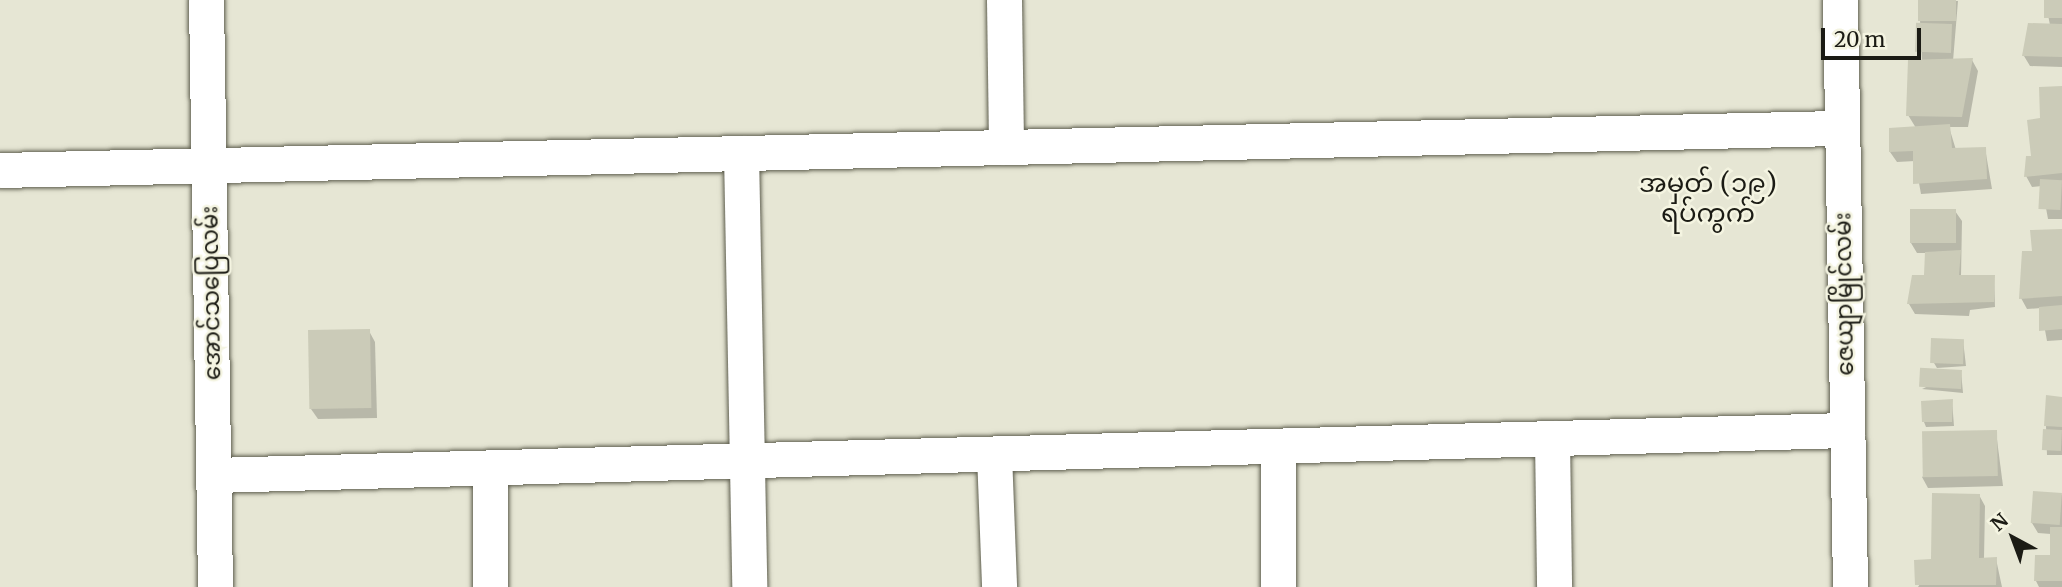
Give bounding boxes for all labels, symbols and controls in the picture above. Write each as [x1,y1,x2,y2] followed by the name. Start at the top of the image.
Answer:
[1824,14,1924,58] scale bar
[1834,26,1885,53] text: 20 m
[1639,167,1777,228] district label: အမှတ် (၁၉) ရပ်ကွက်
[196,205,226,381] street label: အောင်သပြေလမ်း
[1829,212,1859,376] street label: ဇေယျာမြိုင်လမ်း
[1978,503,2048,573] north arrow
[1986,508,2013,536] text: N

